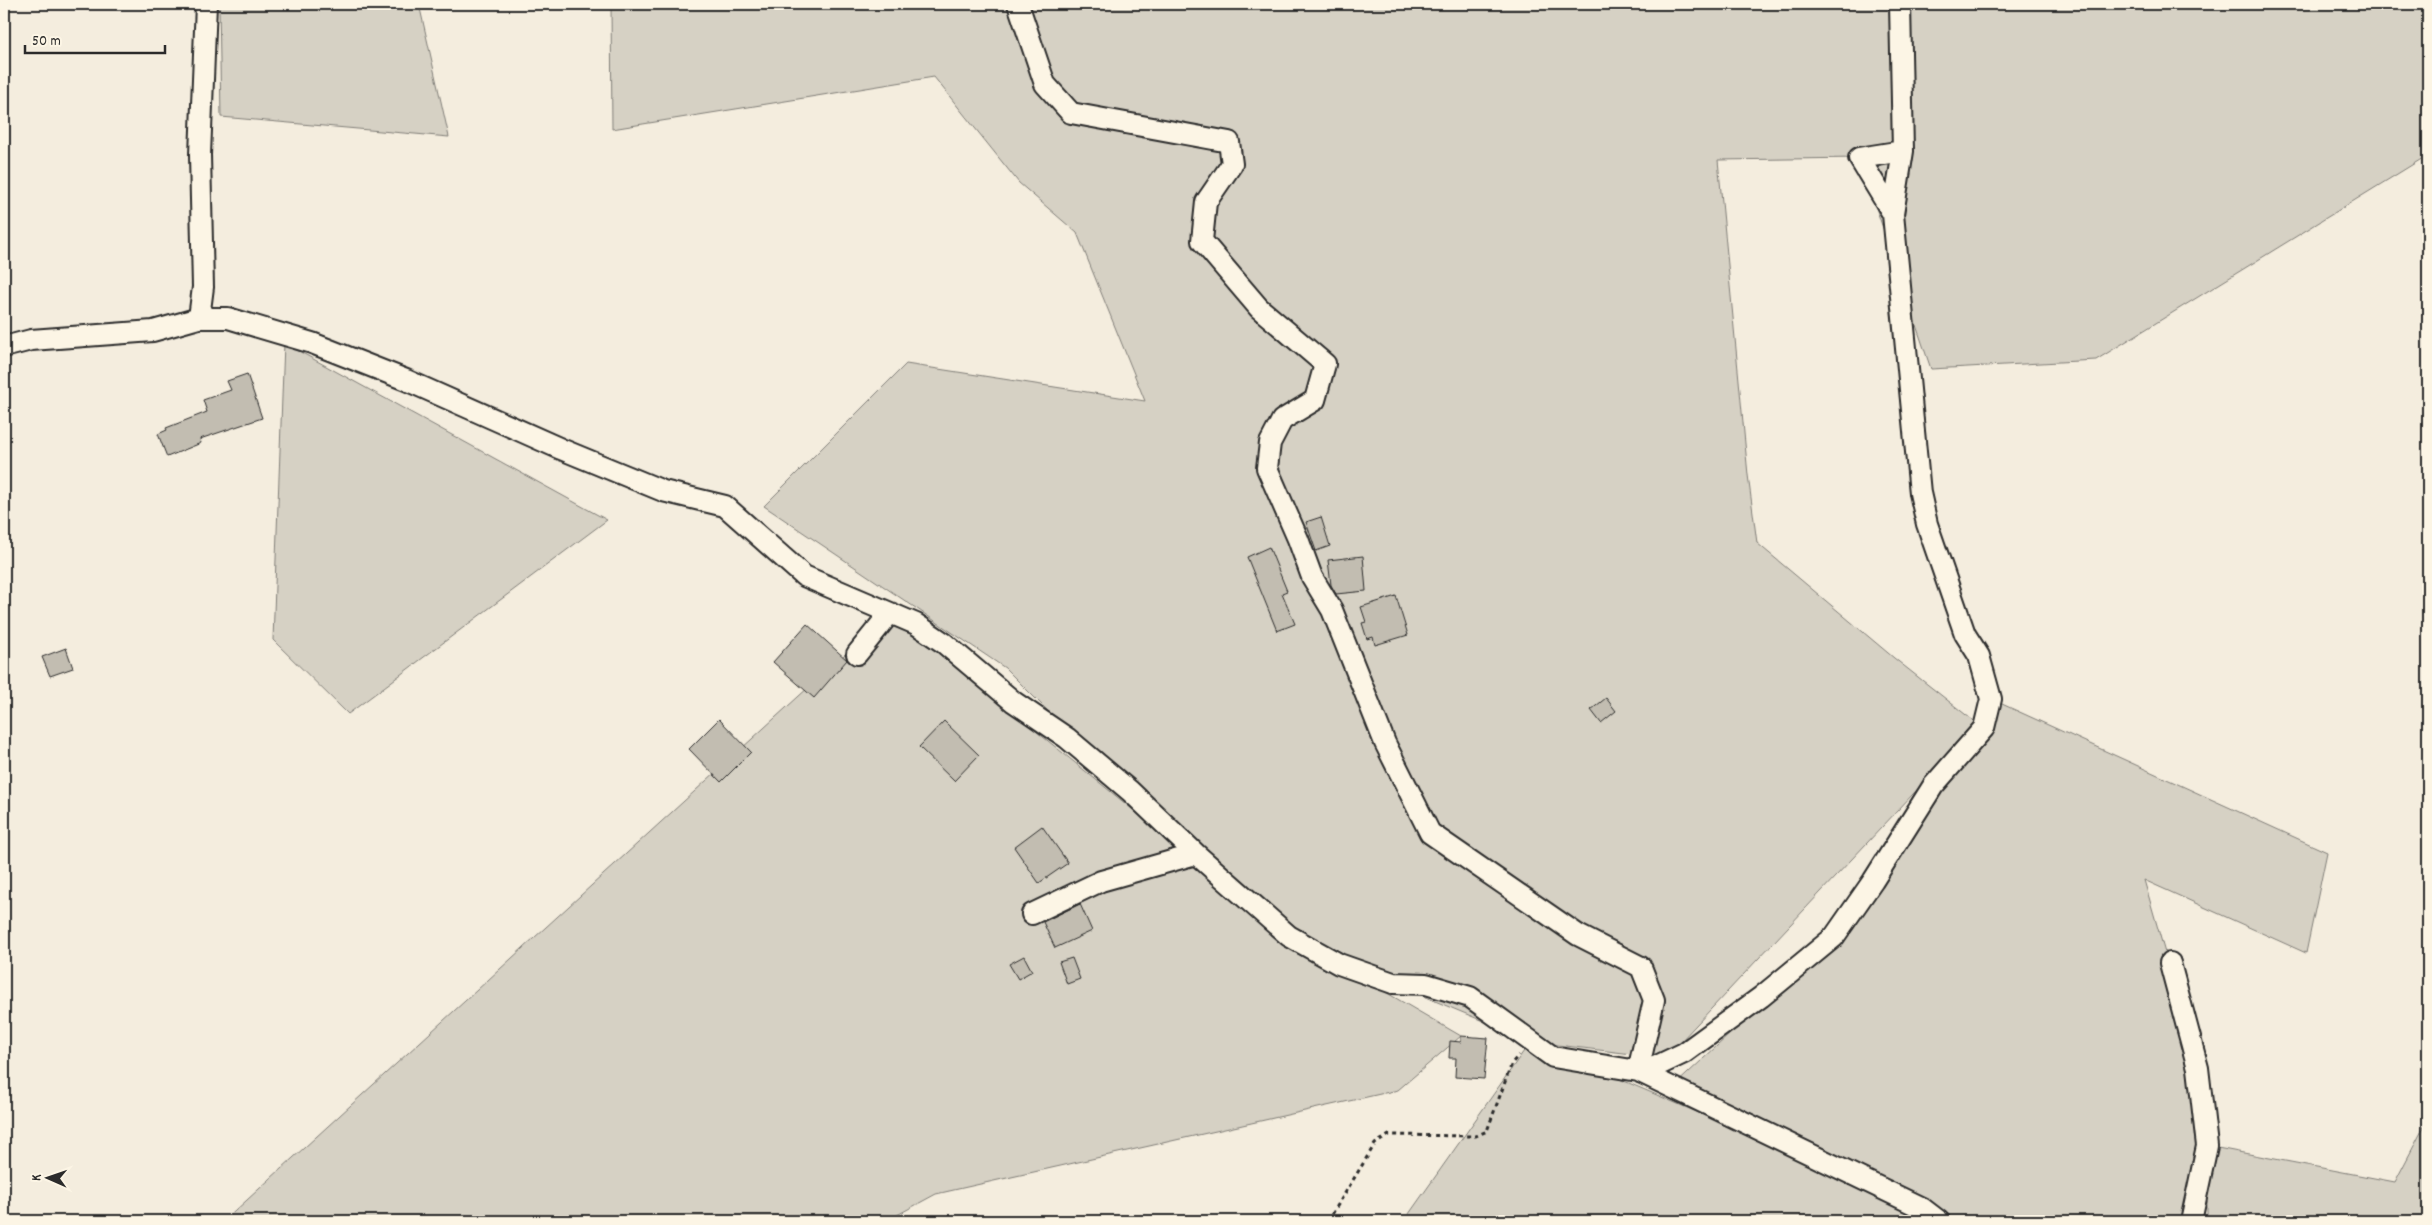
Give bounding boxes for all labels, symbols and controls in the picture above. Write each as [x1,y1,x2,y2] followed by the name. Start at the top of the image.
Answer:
[25,22,165,54] scale bar
[32,31,61,53] text: 50 m
[22,1152,72,1202] north arrow
[27,1174,47,1181] text: K

